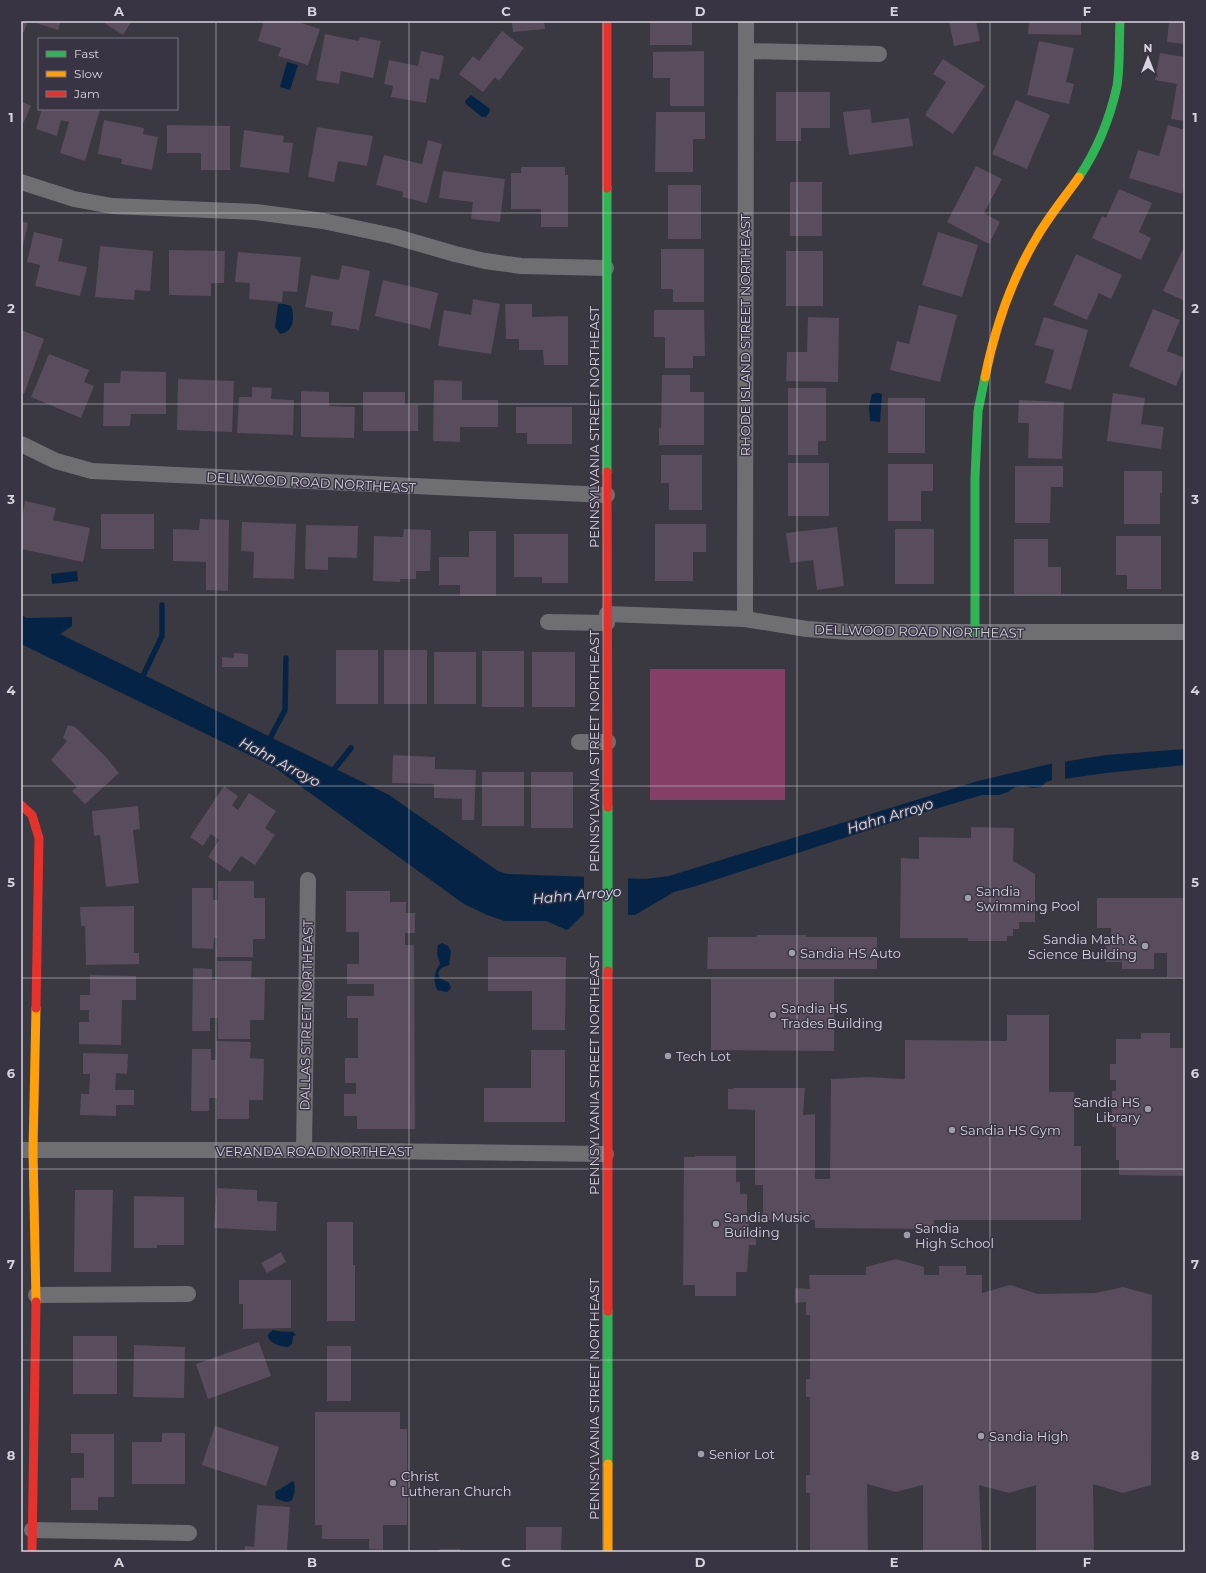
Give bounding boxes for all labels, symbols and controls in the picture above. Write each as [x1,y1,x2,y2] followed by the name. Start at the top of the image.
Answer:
[113,3,125,19] text: A
[307,3,317,19] text: B
[501,3,511,19] text: C
[695,3,706,19] text: D
[890,3,899,19] text: E
[1083,3,1091,19] text: F
[38,38,178,110] legend
[1128,38,1168,78] north arrow
[1144,41,1152,55] text: N
[74,46,99,61] text: Fast
[74,66,103,81] text: Slow
[73,86,100,101] text: Jam
[8,109,14,125] text: 1
[1192,109,1198,125] text: 1
[737,213,753,456] street label: RHODE ISLAND STREET NORTHEAST
[7,300,15,316] text: 2
[1191,300,1199,316] text: 2
[586,305,602,548] street label: PENNSYLVANIA STREET NORTHEAST
[206,469,417,496] street label: DELLWOOD ROAD NORTHEAST
[6,491,15,507] text: 3
[1190,491,1199,507] text: 3
[814,621,1025,641] street label: DELLWOOD ROAD NORTHEAST
[586,629,602,872] street label: PENNSYLVANIA STREET NORTHEAST
[7,682,16,698] text: 4
[1191,682,1200,698] text: 4
[236,733,324,791] water label: Hahn Arroyo
[845,794,935,838] water label: Hahn Arroyo
[7,874,15,890] text: 5
[1191,874,1199,890] text: 5
[532,882,622,908] water label: Hahn Arroyo
[976,883,1080,914] place label: Sandia Swimming Pool
[963,893,973,903] marker: Sandia Swimming Pool
[296,919,316,1111] street label: DALLAS STREET NORTHEAST
[1028,931,1137,962] place label: Sandia Math & Science Building
[1140,941,1150,951] marker: Sandia Math & Science Building
[800,945,901,961] place label: Sandia HS Auto
[787,948,797,958] marker: Sandia HS Auto
[586,952,602,1195] street label: PENNSYLVANIA STREET NORTHEAST
[781,1000,883,1031] place label: Sandia HS Trades Building
[768,1010,778,1020] marker: Sandia HS Trades Building
[676,1048,731,1064] place label: Tech Lot
[663,1051,673,1061] marker: Tech Lot
[7,1065,16,1081] text: 6
[1191,1065,1200,1081] text: 6
[1074,1094,1141,1125] place label: Sandia HS Library
[1143,1104,1153,1114] marker: Sandia HS Library
[960,1122,1061,1138] place label: Sandia HS Gym
[947,1125,957,1135] marker: Sandia HS Gym
[216,1143,413,1159] street label: VERANDA ROAD NORTHEAST
[724,1209,810,1240] place label: Sandia Music Building
[711,1219,721,1229] marker: Sandia Music Building
[915,1220,994,1251] place label: Sandia High School
[902,1230,912,1240] marker: Sandia High School
[7,1256,15,1272] text: 7
[1191,1256,1199,1272] text: 7
[586,1277,602,1520] street label: PENNSYLVANIA STREET NORTHEAST
[989,1428,1069,1444] place label: Sandia High
[976,1431,986,1441] marker: Sandia High
[709,1446,775,1462] place label: Senior Lot
[7,1447,16,1463] text: 8
[1191,1447,1200,1463] text: 8
[696,1449,706,1459] marker: Senior Lot
[401,1468,512,1499] place label: Christ Lutheran Church
[388,1478,398,1488] marker: Christ Lutheran Church
[113,1554,125,1570] text: A
[307,1554,317,1570] text: B
[501,1554,511,1570] text: C
[695,1554,706,1570] text: D
[890,1554,899,1570] text: E
[1083,1554,1091,1570] text: F

